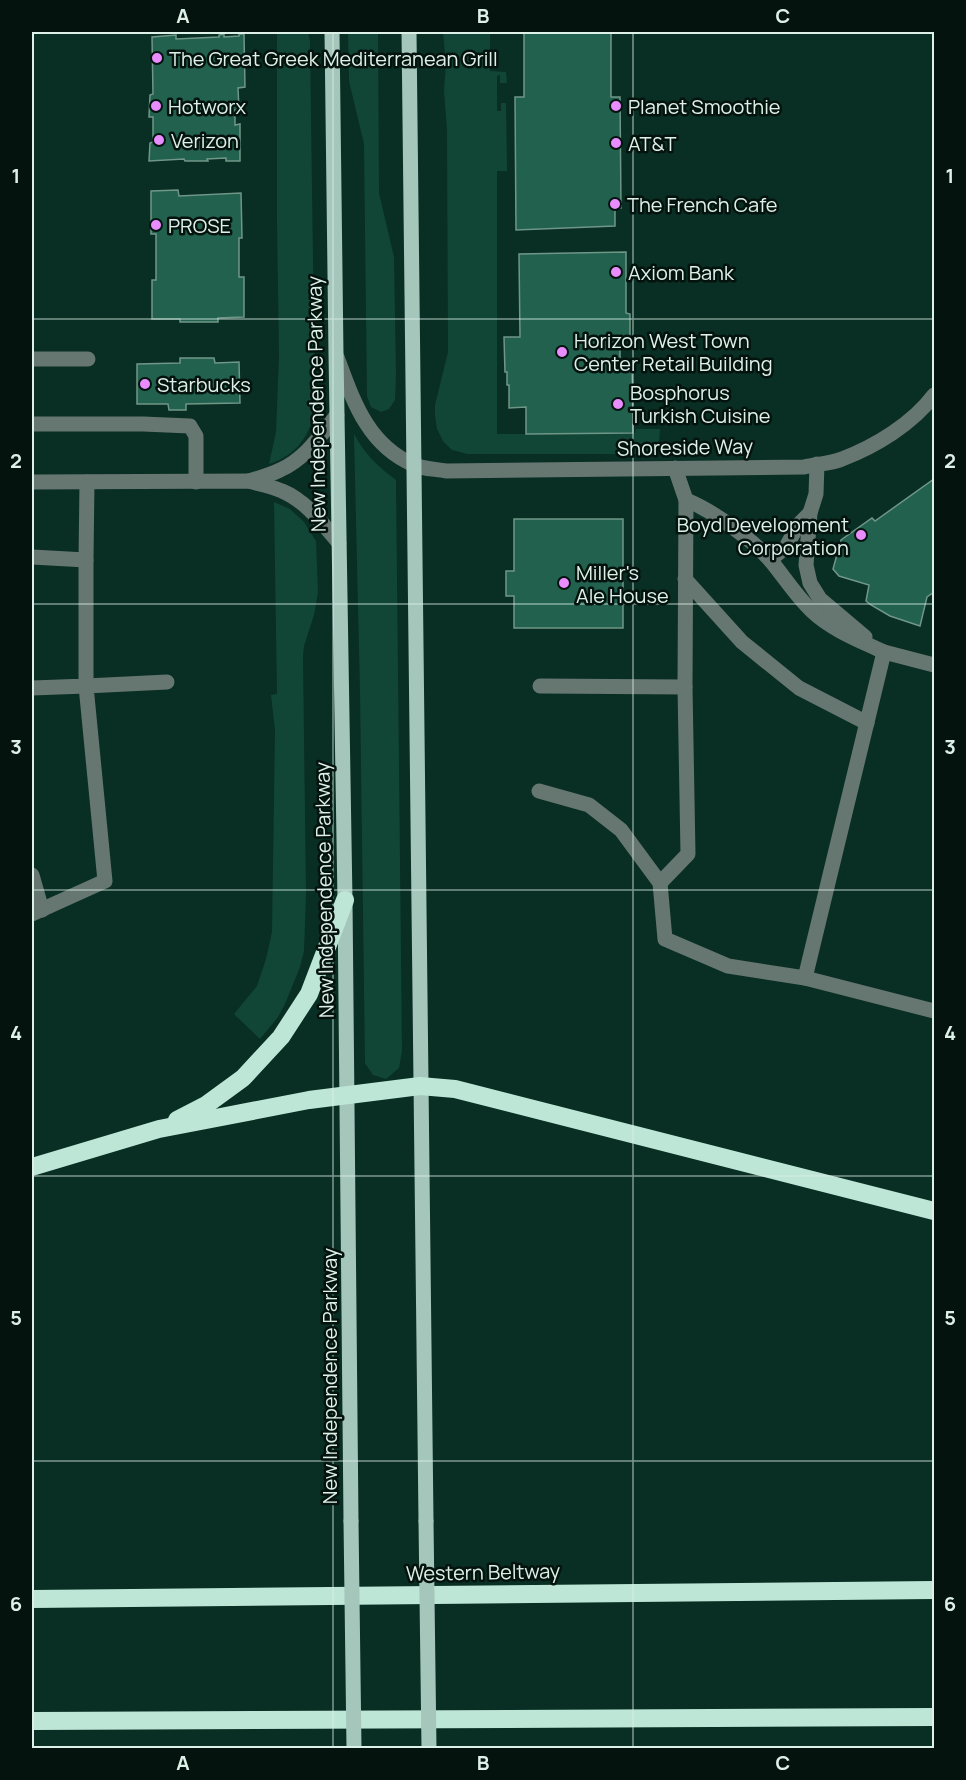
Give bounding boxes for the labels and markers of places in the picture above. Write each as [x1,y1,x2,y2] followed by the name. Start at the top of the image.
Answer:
[169,45,498,72] place label: The Great Greek Mediterranean Grill
[150,51,164,65] marker: The Great Greek Mediterranean Grill
[168,93,247,120] place label: Hotworx
[628,93,781,120] place label: Planet Smoothie
[149,99,163,113] marker: Hotworx
[609,99,623,113] marker: Planet Smoothie
[171,127,239,154] place label: Verizon
[628,130,676,157] place label: AT&T
[152,133,166,147] marker: Verizon
[609,136,623,150] marker: AT&T
[627,191,778,218] place label: The French Cafe
[608,197,622,211] marker: The French Cafe
[168,212,231,239] place label: PROSE
[149,218,163,232] marker: PROSE
[628,259,735,286] place label: Axiom Bank
[609,265,623,279] marker: Axiom Bank
[574,327,773,377] place label: Horizon West Town Center Retail Building
[555,345,569,359] marker: Horizon West Town Center Retail Building
[157,371,251,398] place label: Starbucks
[138,377,152,391] marker: Starbucks
[630,379,771,429] place label: Bosphorus Turkish Cuisine
[611,397,625,411] marker: Bosphorus Turkish Cuisine
[677,511,849,561] place label: Boyd Development Corporation
[854,528,868,542] marker: Boyd Development Corporation
[576,559,669,609] place label: Miller's Ale House
[557,576,571,590] marker: Miller's Ale House

